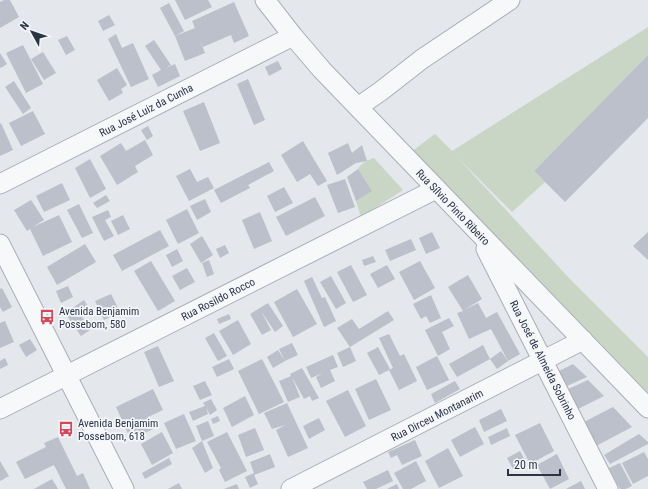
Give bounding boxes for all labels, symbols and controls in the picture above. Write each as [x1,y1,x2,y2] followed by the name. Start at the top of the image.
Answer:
[12,12,52,52] north arrow
[18,19,32,33] text: N
[97,81,195,140] street label: Rua José Luiz da Cunha
[413,167,493,248] street label: Rua Sílvio Pinto Ribeiro
[179,275,258,324] street label: Rua Rosildo Rocco
[507,298,579,423] street label: Rua José de Almeida Sobrinho
[59,305,139,331] place label: Avenida Benjamim Possebom, 580
[38,308,56,326] bus stop icon: Avenida Benjamim Possebom, 580
[389,387,485,444] street label: Rua Dirceu Montanarim
[78,417,158,443] place label: Avenida Benjamim Possebom, 618
[57,420,75,438] bus stop icon: Avenida Benjamim Possebom, 618
[508,451,560,477] scale bar
[514,458,538,472] text: 20 m

